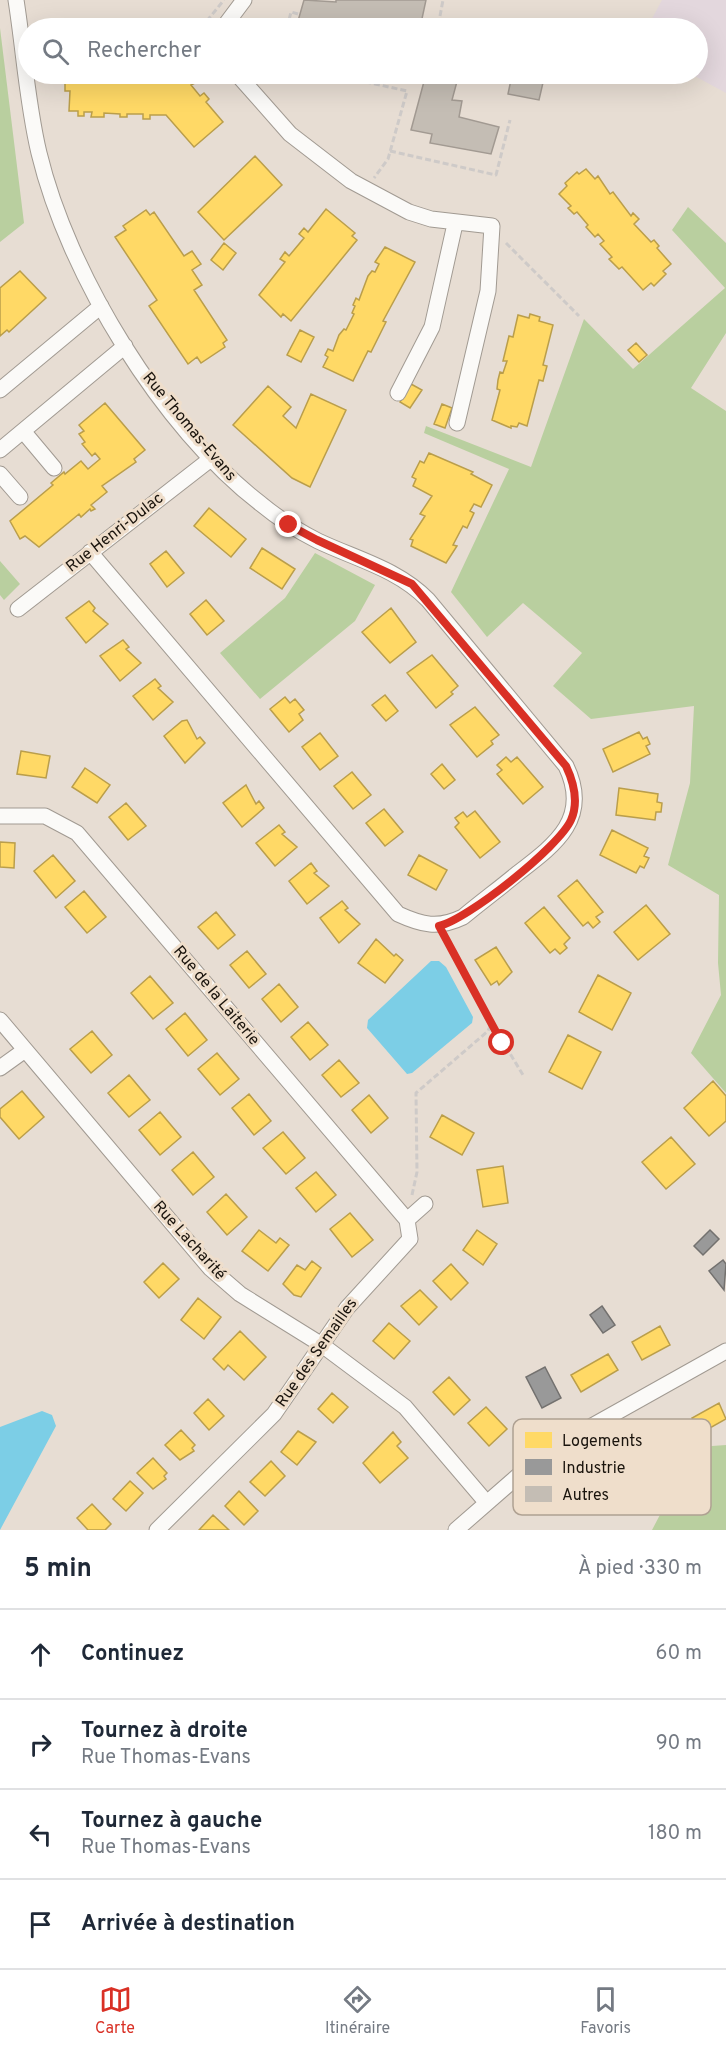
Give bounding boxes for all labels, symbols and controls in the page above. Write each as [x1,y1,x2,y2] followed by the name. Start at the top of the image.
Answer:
[18,18,708,84] search box
[39,35,72,68] icon: search
[87,38,201,65] text: Rechercher
[138,368,240,486] street label: Rue Thomas-Evans
[62,489,168,577] street label: Rue Henri-Dulac
[275,511,301,537] route end
[168,942,264,1050] street label: Rue de la Laiterie
[488,1029,514,1055] route start
[148,1197,230,1285] street label: Rue Lacharité
[272,1294,362,1412] street label: Rue des Semailles
[513,1419,711,1515] legend
[562,1432,643,1452] text: Logements
[562,1459,625,1479] text: Industrie
[562,1486,609,1506] text: Autres
[24,1553,92,1586] text: 5 min
[578,1556,702,1582] text: À pied · 330 m
[24,1638,57,1671] icon: ahead
[81,1641,184,1668] text: Continuez
[656,1641,702,1667] text: 60 m
[81,1718,248,1745] text: Tournez à droite
[24,1728,57,1761] icon: right
[656,1731,702,1757] text: 90 m
[81,1745,251,1771] text: Rue Thomas-Evans
[81,1808,262,1835] text: Tournez à gauche
[24,1818,57,1851] icon: left
[648,1821,702,1847] text: 180 m
[81,1835,251,1861] text: Rue Thomas-Evans
[24,1908,57,1941] icon: arrive
[81,1911,295,1938] text: Arrivée à destination
[95,1983,135,2039] tab: Carte
[325,1983,390,2039] tab: Itinéraire
[580,1983,631,2039] tab: Favoris

